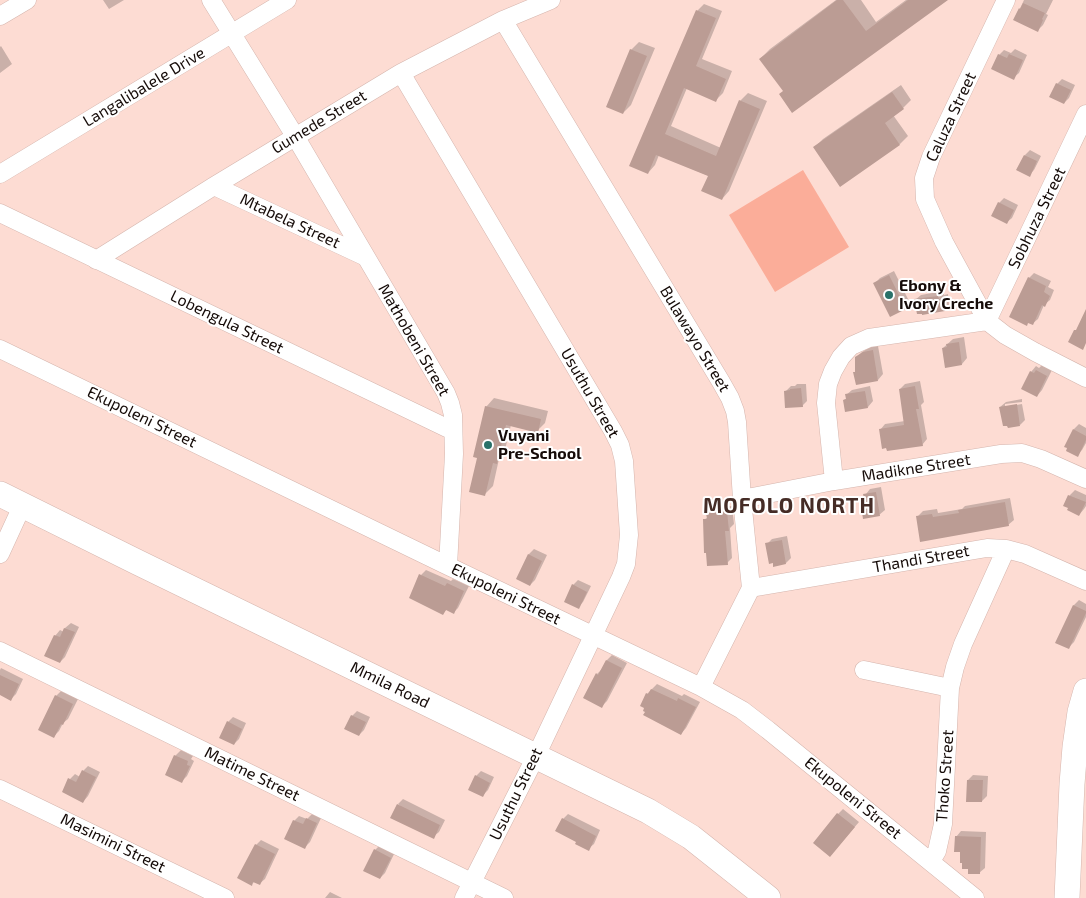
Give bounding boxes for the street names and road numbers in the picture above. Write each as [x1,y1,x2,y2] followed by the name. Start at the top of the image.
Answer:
[80,43,208,131] street label: Langalibalele Drive
[922,69,980,165] street label: Caluza Street
[268,86,370,158] street label: Gumede Street
[1004,164,1070,272] street label: Sobhuza Street
[237,189,343,253] street label: Mtabela Street
[374,281,454,399] street label: Mathobeni Street
[656,283,734,395] street label: Bulawayo Street
[167,286,287,358] street label: Lobengula Street
[557,345,623,441] street label: Usuthu Street
[84,382,200,452] street label: Ekupoleni Street
[860,450,972,486] street label: Madikne Street
[871,541,971,577] street label: Thandi Street
[448,559,564,629] street label: Ekupoleni Street
[347,658,433,712] street label: Mmila Road
[932,729,958,823] street label: Thoko Street
[201,743,303,805] street label: Matime Street
[485,745,547,843] street label: Usuthu Street
[801,753,905,843] street label: Ekupoleni Street
[57,809,169,877] street label: Masimini Street

